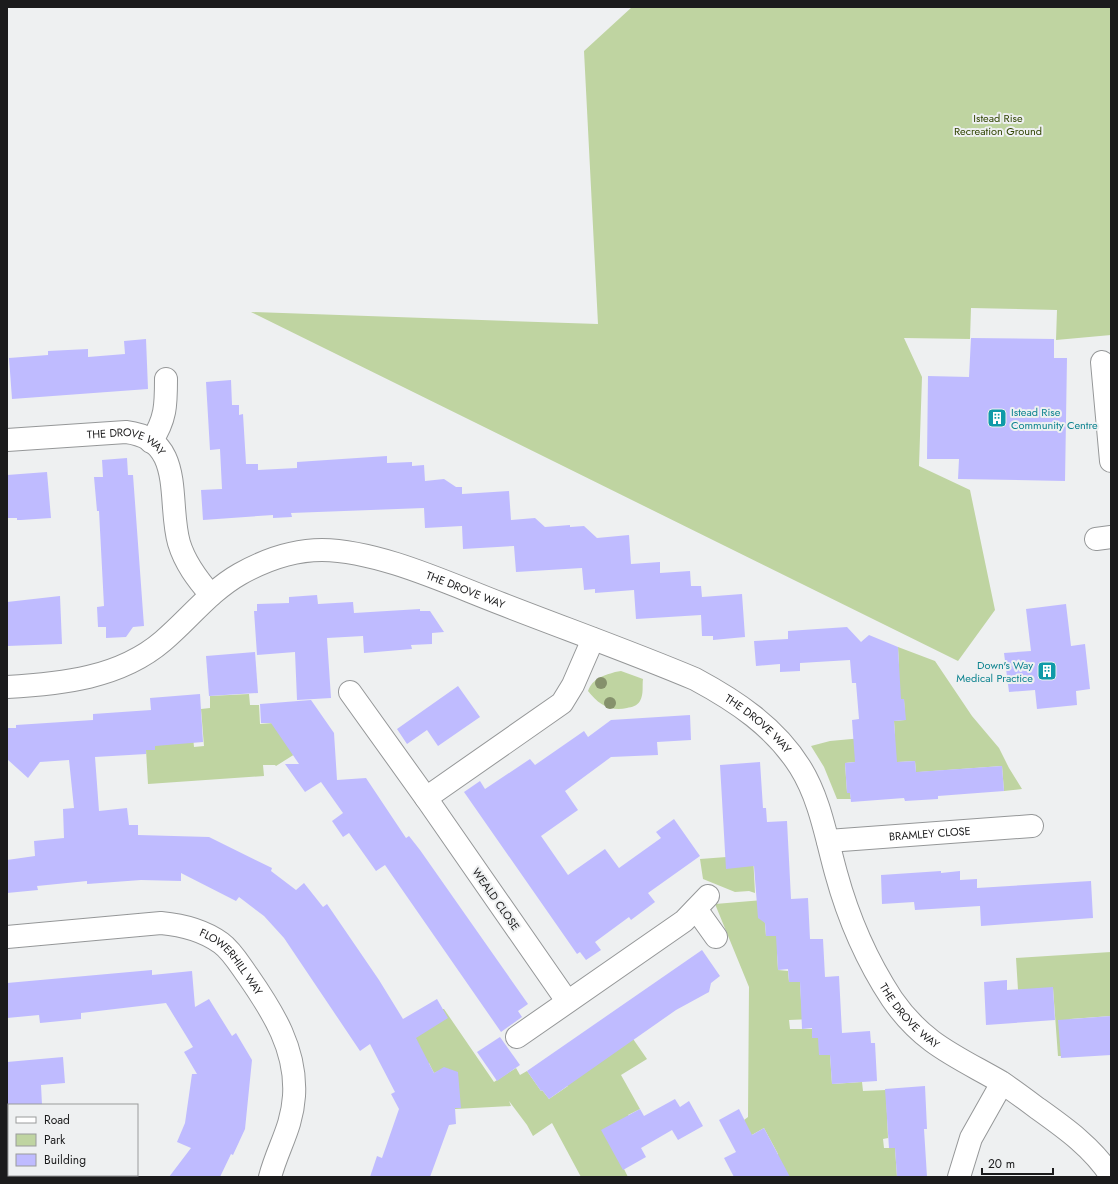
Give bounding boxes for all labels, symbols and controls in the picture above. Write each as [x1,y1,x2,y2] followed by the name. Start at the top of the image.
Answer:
[954,110,1042,139] park label: Istead Rise Recreation Ground
[1011,404,1098,433] place label: Istead Rise Community Centre
[986,407,1008,429] building icon: Istead Rise Community Centre
[87,424,170,459] street label: THE DROVE WAY
[424,567,508,613] street label: THE DROVE WAY
[956,657,1033,686] place label: Down's Way Medical Practice
[1036,660,1058,682] building icon: Down's Way Medical Practice
[722,690,796,757] street label: THE DROVE WAY
[888,823,971,845] street label: BRAMLEY CLOSE
[469,865,523,933] street label: WEALD CLOSE
[197,924,267,999] street label: FLOWERHILL WAY
[876,980,944,1053] street label: THE DROVE WAY
[8,1104,138,1176] legend
[44,1111,70,1129] text: Road
[44,1131,66,1149] text: Park
[982,1150,1053,1176] scale bar
[44,1151,86,1169] text: Building
[988,1155,1015,1173] text: 20 m

